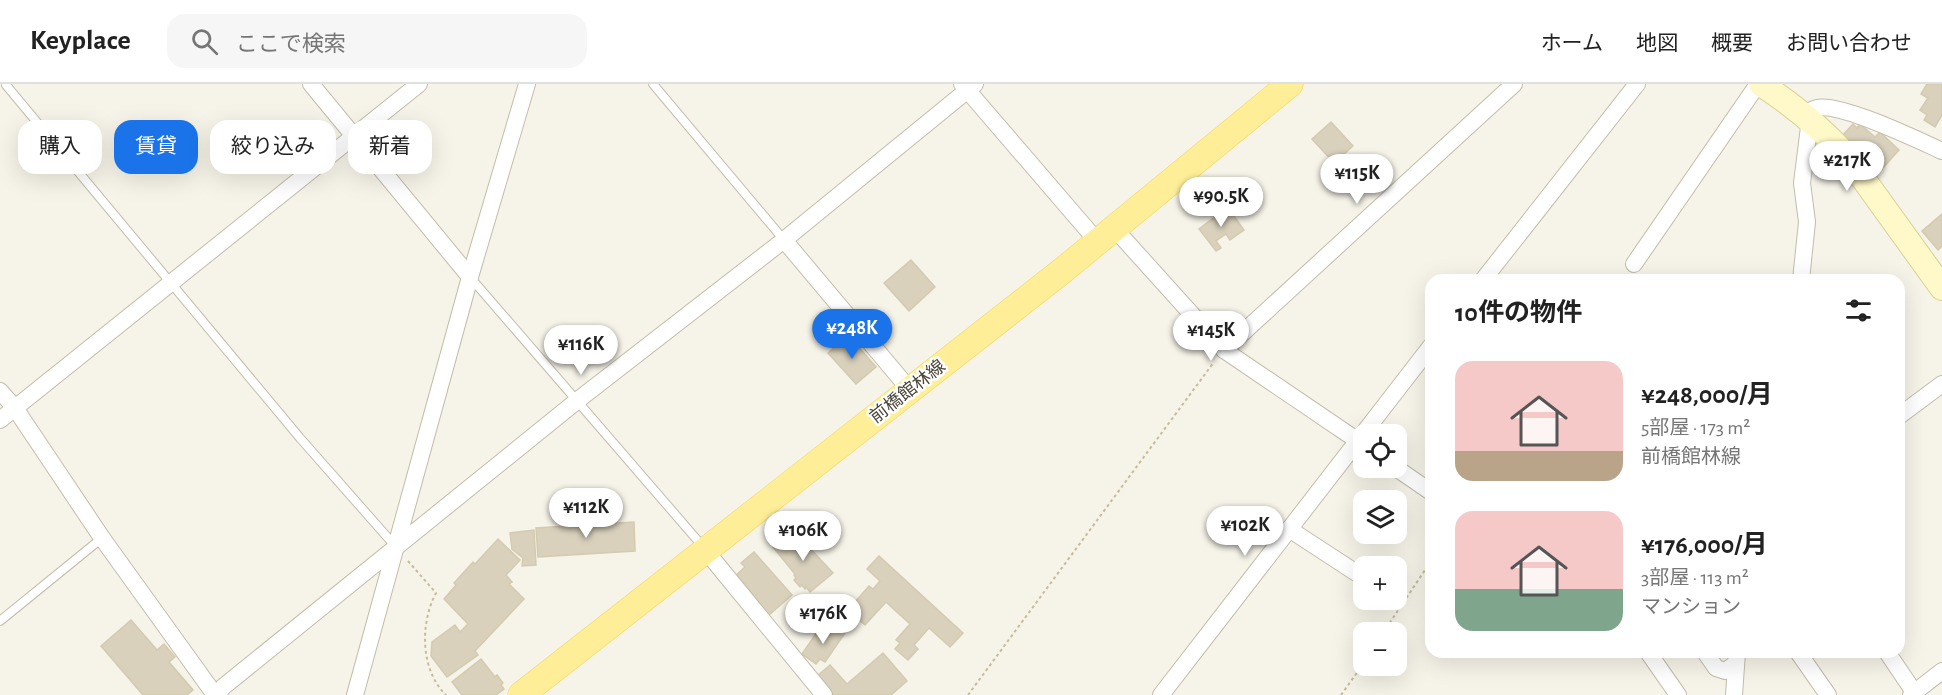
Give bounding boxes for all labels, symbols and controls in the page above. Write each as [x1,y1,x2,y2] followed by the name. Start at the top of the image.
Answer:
[167,14,587,68] search box
[188,25,221,58] icon: search
[30,27,131,55] text: Keyplace
[236,33,346,55] text: ここで検索
[1541,33,1603,54] text: ホーム
[1636,33,1678,54] text: 地図
[1711,33,1753,54] text: 概要
[1786,33,1912,54] text: お問い合わせ
[18,120,102,174] chip: 購入
[114,120,198,174] chip: 賃貸
[210,120,336,174] chip: 絞り込み
[348,120,432,174] chip: 新着
[1805,141,1889,192] pin: ¥217K
[1823,150,1871,170] text: ¥217K
[1315,154,1399,205] pin: ¥115K
[1334,163,1380,183] text: ¥115K
[1172,177,1270,228] pin: ¥90.5K
[1193,186,1249,206] text: ¥90.5K
[1842,294,1875,327] icon: filters
[1455,300,1582,326] text: 10件の物件
[810,309,894,360] pin: ¥248K
[1169,311,1253,362] pin: ¥145K
[826,318,878,338] text: ¥248K
[1187,320,1235,340] text: ¥145K
[539,325,623,376] pin: ¥116K
[558,334,604,354] text: ¥116K
[866,356,949,427] street label: 前橋館林線
[1641,382,1773,408] text: ¥248,000/月
[1503,385,1575,457] icon: home
[1641,418,1750,438] text: 5部屋 · 173 m²
[1353,424,1407,676] map controls
[1353,424,1407,478] button: locate
[1641,447,1741,467] text: 前橋館林線
[544,488,628,539] pin: ¥112K
[1353,490,1407,544] button: layers
[563,497,609,517] text: ¥112K
[1203,506,1287,557] pin: ¥102K
[761,511,845,562] pin: ¥106K
[1220,515,1270,535] text: ¥102K
[778,520,828,540] text: ¥106K
[1641,532,1768,558] text: ¥176,000/月
[1503,535,1575,607] icon: home
[1353,556,1407,610] button: +
[1641,568,1749,588] text: 3部屋 · 113 m²
[781,594,865,645] pin: ¥176K
[1641,597,1741,617] text: マンション
[799,603,847,623] text: ¥176K
[1353,622,1407,676] button: −

